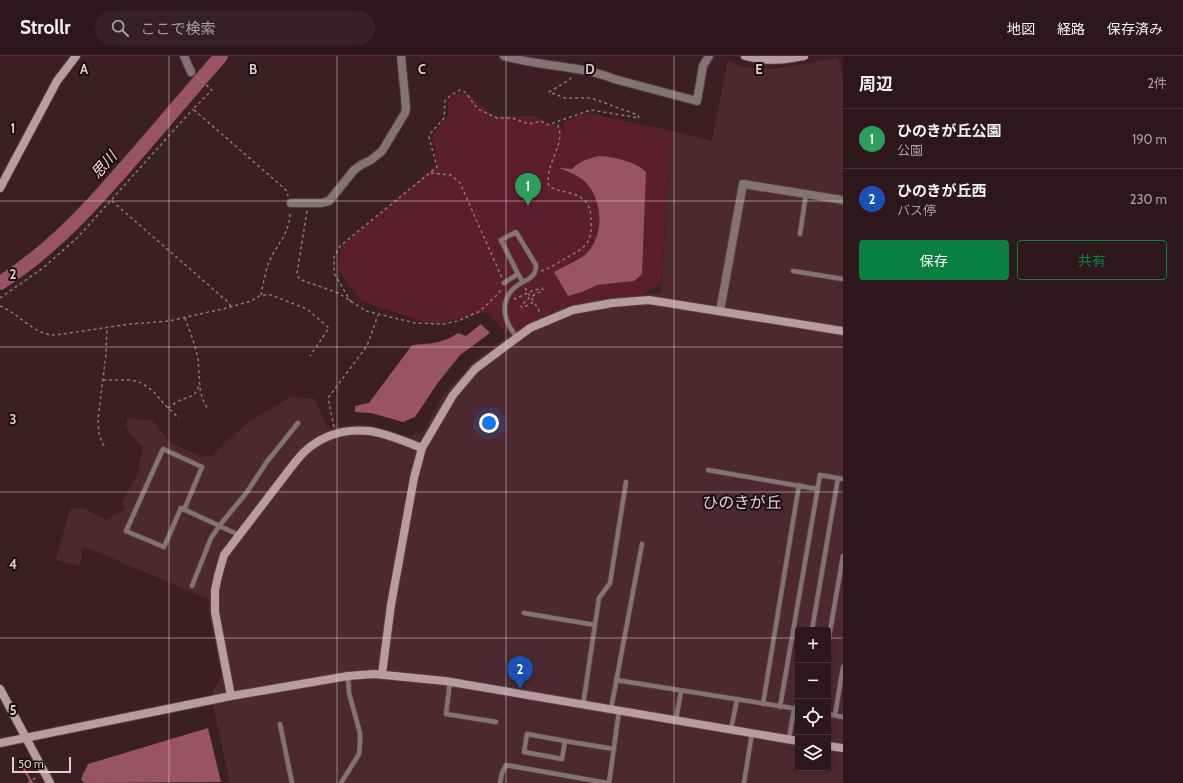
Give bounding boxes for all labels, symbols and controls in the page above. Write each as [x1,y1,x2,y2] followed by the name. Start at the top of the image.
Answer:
[95,10,375,46] search box
[20,16,71,39] text: Strollr
[109,17,131,39] icon: search
[141,20,216,38] text: ここで検索
[1007,20,1035,38] text: 地図
[1057,20,1085,38] text: 経路
[1107,20,1163,38] text: 保存済み
[80,61,89,77] text: A
[249,61,257,77] text: B
[418,61,426,77] text: C
[585,61,595,77] text: D
[755,61,763,77] text: E
[859,74,893,94] text: 周辺
[1147,75,1167,91] text: 2件
[11,120,15,136] text: 1
[897,122,1002,140] text: ひのきが丘公園
[870,131,874,147] text: 1
[1132,131,1167,147] text: 190 m
[897,142,923,158] text: 公園
[87,146,122,182] water label: 思川
[515,173,541,206] pin: 1
[897,182,987,200] text: ひのきが丘西
[869,191,875,207] text: 2
[1130,191,1167,207] text: 230 m
[897,202,936,218] text: バス停
[859,240,1009,280] button: 保存
[1017,240,1167,280] button: 共有
[10,266,17,282] text: 2
[9,411,17,427] text: 3
[479,413,499,433] your location
[702,493,782,512] district label: ひのきが丘
[9,556,17,572] text: 4
[795,627,831,771] map controls
[795,627,831,663] button: +
[507,656,533,689] pin: 2
[795,663,831,699] button: −
[795,699,831,735] button: locate
[10,702,17,718] text: 5
[795,735,831,771] button: layers
[12,755,71,774] scale bar
[18,757,44,771] text: 50 m

